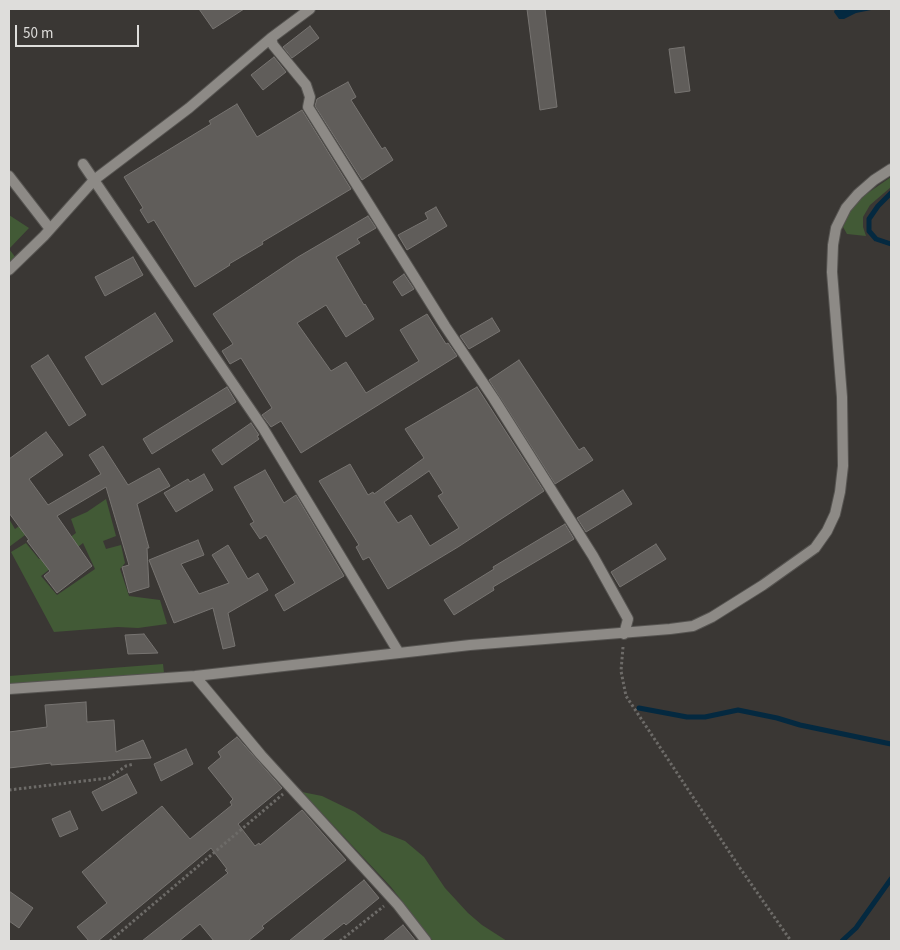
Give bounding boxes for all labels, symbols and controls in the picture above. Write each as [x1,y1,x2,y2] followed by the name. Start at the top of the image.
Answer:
[18,15,141,47] scale bar
[23,23,53,44] text: 50 m

